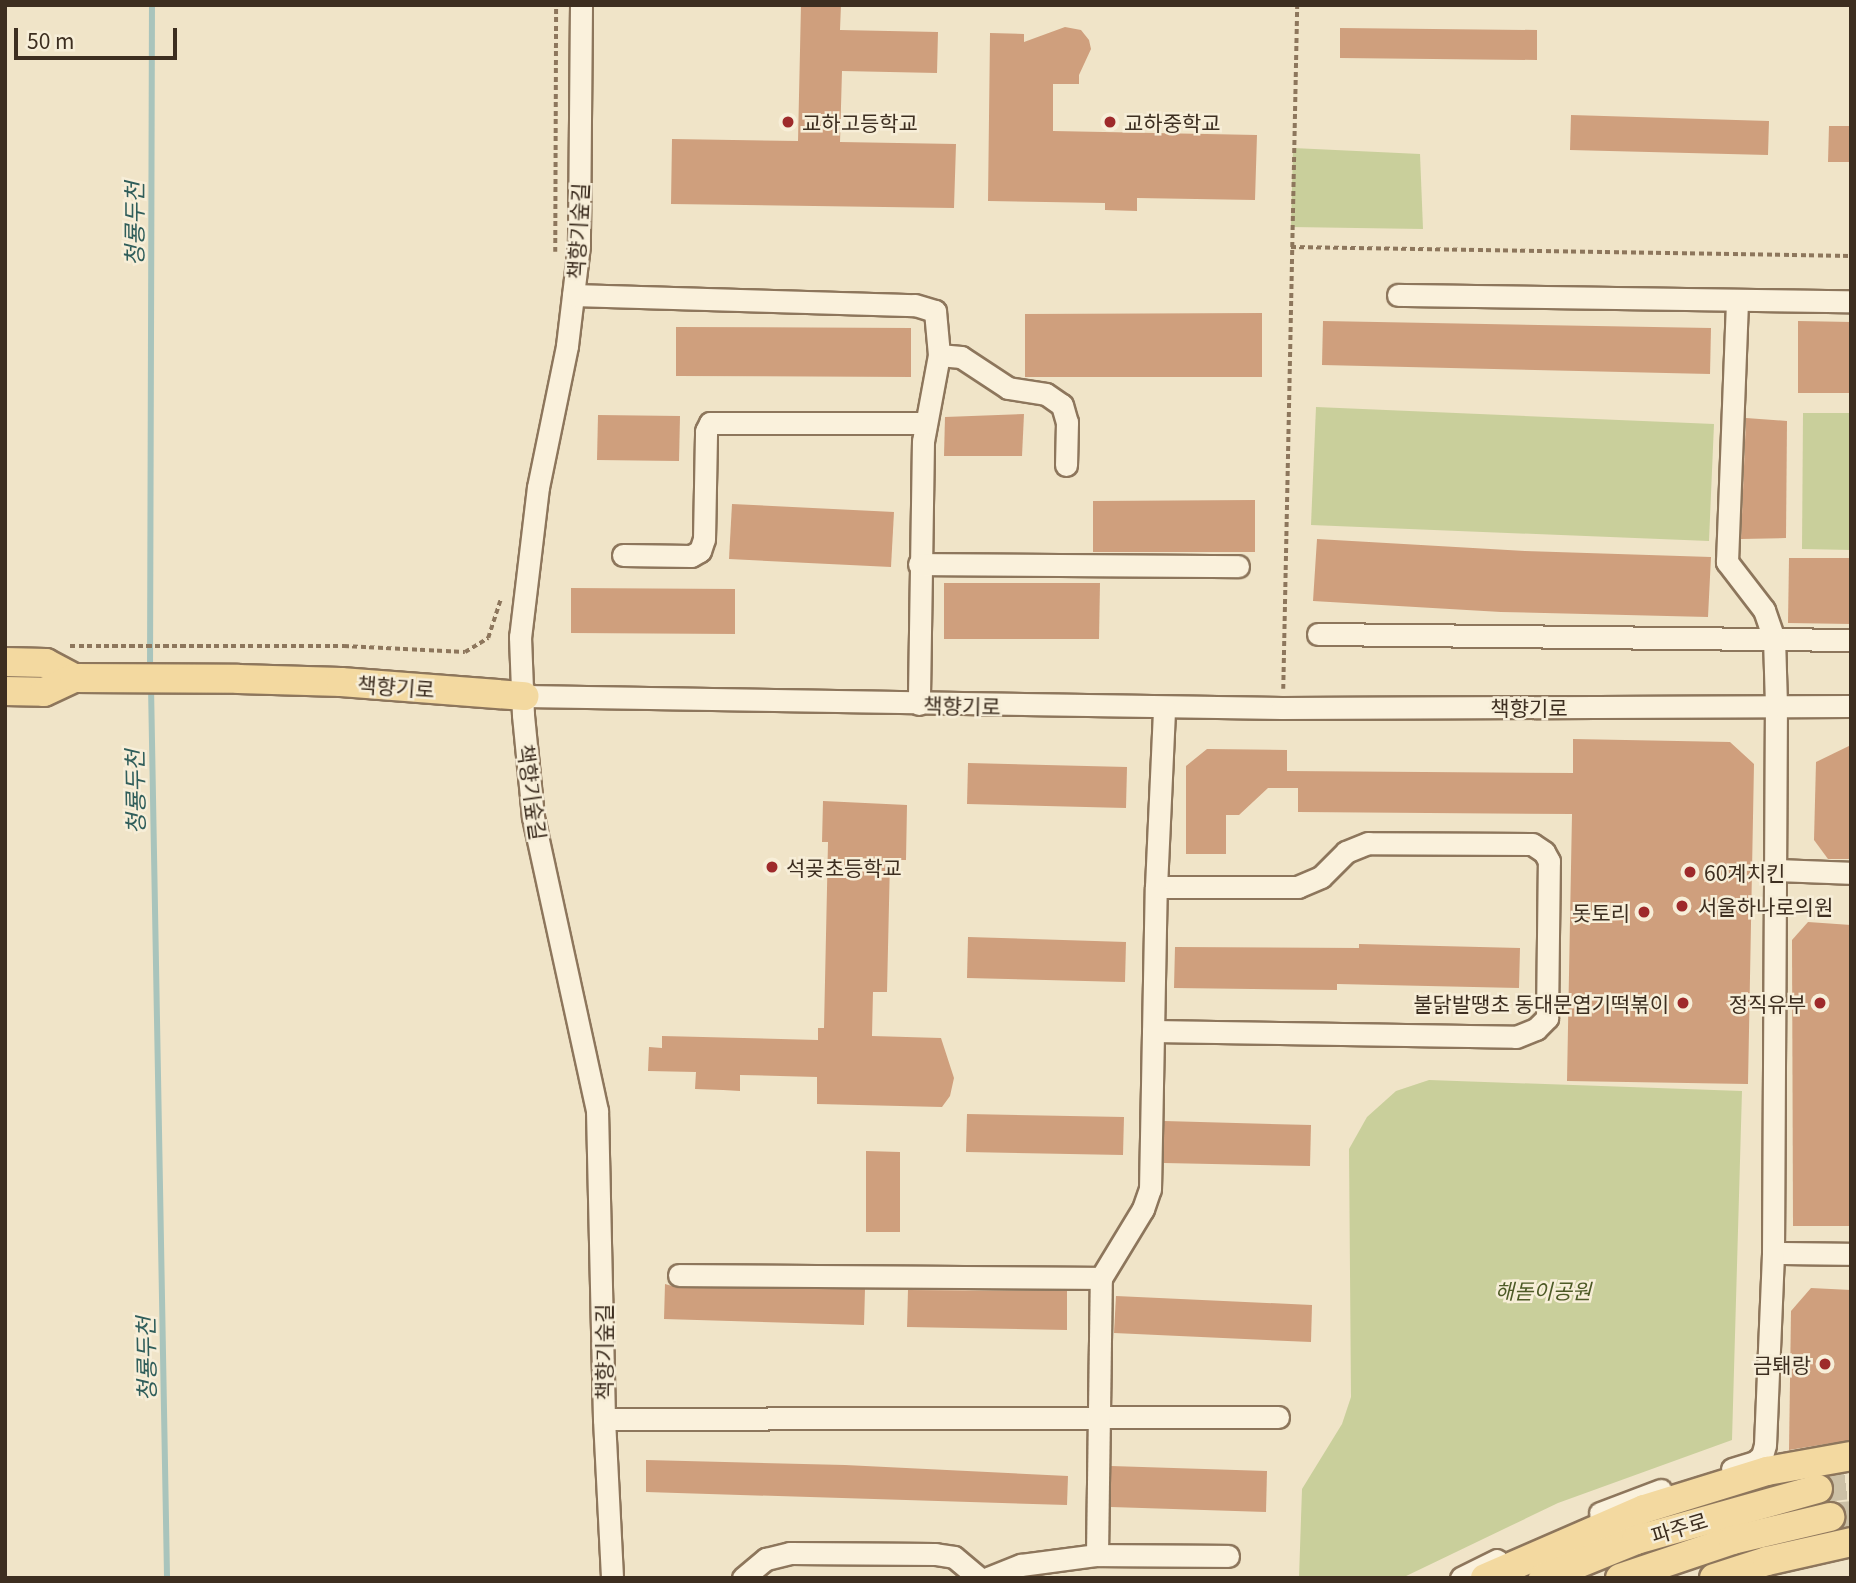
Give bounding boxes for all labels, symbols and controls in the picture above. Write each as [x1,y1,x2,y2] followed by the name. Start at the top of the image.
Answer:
[18,14,180,58] scale bar
[27,25,74,55] text: 50 m
[802,109,918,135] place label: 교하고등학교
[1124,109,1221,135] place label: 교하중학교
[780,114,796,130] marker: 교하고등학교
[1102,114,1118,130] marker: 교하중학교
[119,182,147,266] water label: 청룡두천
[562,182,592,280] street label: 책향기숲길
[357,671,435,701] street label: 책향기로
[923,692,1001,718] street label: 책향기로
[1490,694,1568,720] street label: 책향기로
[514,742,552,842] street label: 책향기숲길
[119,749,149,835] water label: 청룡두천
[786,854,902,880] place label: 석곶초등학교
[764,859,780,875] marker: 석곶초등학교
[1704,859,1785,885] place label: 60계치킨
[1682,864,1698,880] marker: 60계치킨
[1698,893,1833,919] place label: 서울하나로의원
[1672,896,1692,916] marker: 서울하나로의원
[1572,899,1630,925] place label: 돗토리
[1636,904,1652,920] marker: 돗토리
[1413,990,1669,1016] place label: 불닭발땡초 동대문엽기떡볶이
[1729,990,1806,1016] place label: 정직유부
[1675,995,1691,1011] marker: 불닭발땡초 동대문엽기떡볶이
[1812,995,1828,1011] marker: 정직유부
[1495,1277,1591,1303] park label: 해돋이공원
[590,1304,616,1400] street label: 책향기숲길
[130,1316,160,1402] water label: 청룡두천
[1753,1351,1811,1377] place label: 금퇘랑
[1817,1356,1833,1372] marker: 금퇘랑
[1648,1506,1710,1548] street label: 파주로

